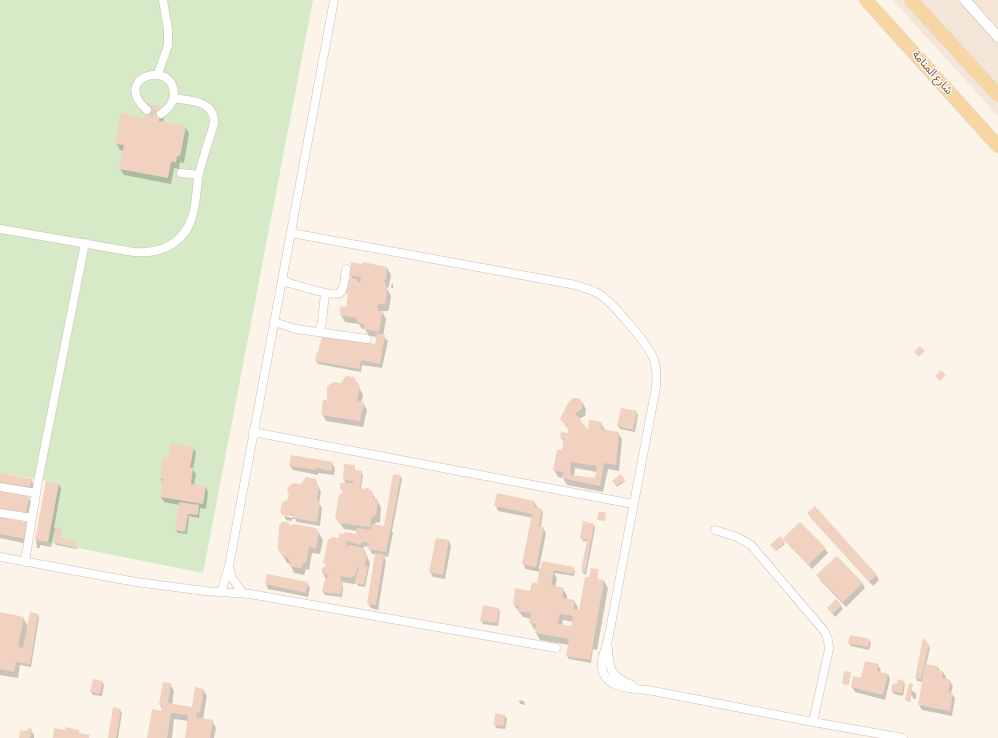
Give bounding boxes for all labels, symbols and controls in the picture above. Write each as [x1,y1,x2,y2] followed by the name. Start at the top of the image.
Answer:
[909,49,955,97] street label: شارع المنامة

